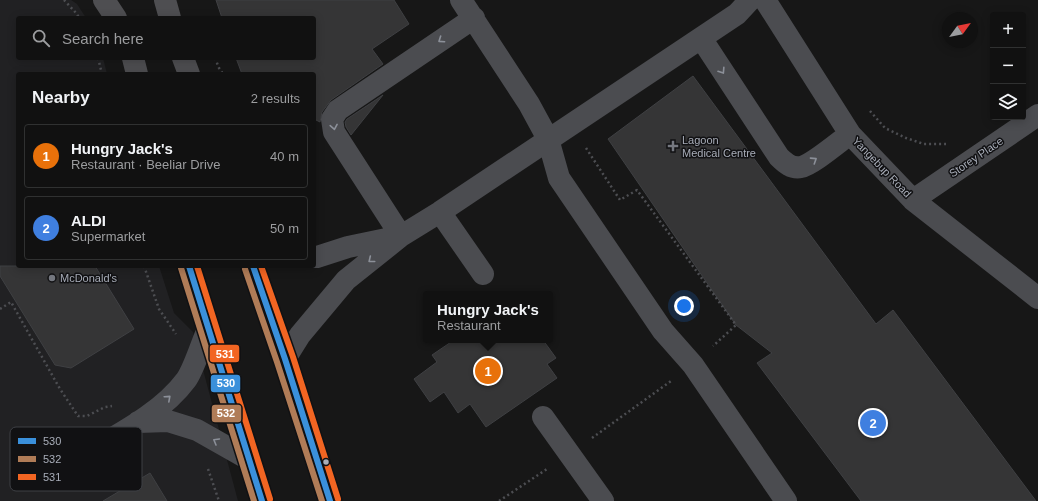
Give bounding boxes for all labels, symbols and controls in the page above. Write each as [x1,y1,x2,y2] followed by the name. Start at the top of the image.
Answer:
[942,12,978,48] north arrow
[990,12,1026,120] map controls
[990,12,1026,48] button: +
[16,16,316,60] search box
[30,27,52,49] icon: search
[62,30,144,47] text: Search here
[438,35,445,43] one-way arrow
[990,48,1026,84] button: −
[717,66,724,73] one-way arrow
[990,84,1026,120] button: layers
[32,88,90,107] text: Nearby
[251,91,300,106] text: 2 results
[329,124,338,130] one-way arrow
[682,134,756,159] place label: Lagoon Medical Centre
[850,135,914,199] street label: Yangebup Road
[947,135,1005,179] street label: Storey Place
[71,140,173,157] text: Hungry Jack's
[667,140,679,152] marker: Lagoon Medical Centre
[42,149,50,164] text: 1
[270,149,299,164] text: 40 m
[71,157,221,172] text: Restaurant · Beeliar Drive
[810,157,817,164] one-way arrow
[71,212,106,229] text: ALDI
[42,221,50,236] text: 2
[270,221,299,236] text: 50 m
[71,229,145,244] text: Supermarket
[368,256,375,263] one-way arrow
[60,272,118,284] place label: McDonald's
[47,273,57,283] marker: McDonald's
[423,291,553,343] popup
[674,296,694,316] your location
[437,301,539,318] text: Hungry Jack's
[437,318,501,333] text: Restaurant
[209,344,240,363] line badge: 531
[216,348,234,360] text: 531
[475,356,501,386] pin: 1
[210,374,241,393] line badge: 530
[217,377,235,389] text: 530
[163,395,171,403] one-way arrow
[211,404,242,423] line badge: 532
[217,407,235,419] text: 532
[860,408,886,438] pin: 2
[10,427,142,491] legend
[43,435,61,447] text: 530
[213,438,220,445] one-way arrow
[43,453,61,465] text: 532
[321,457,331,467] unlabelled marker
[43,471,61,483] text: 531

